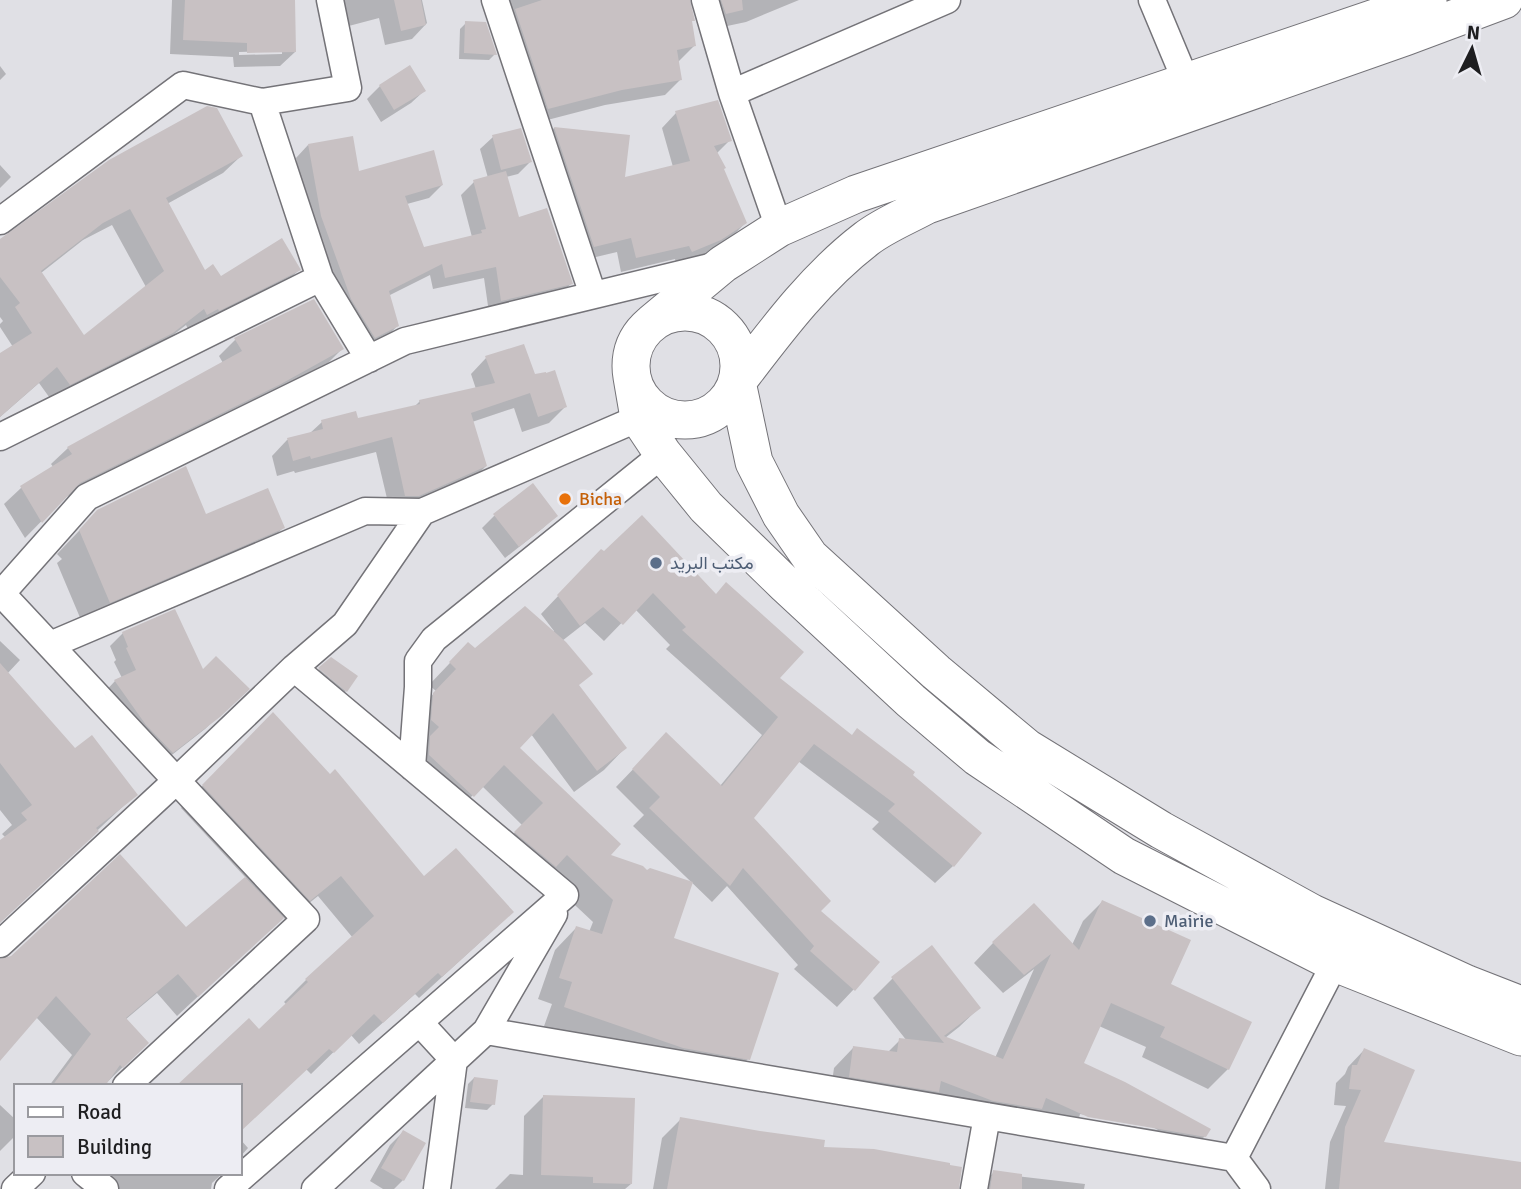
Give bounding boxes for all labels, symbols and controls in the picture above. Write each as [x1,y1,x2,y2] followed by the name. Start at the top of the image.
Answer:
[1437,14,1507,84] north arrow
[1466,21,1481,46] text: N
[579,488,622,510] place label: Bicha
[557,491,573,507] marker: Bicha
[670,552,754,574] place label: مكتب البريد
[648,555,664,571] marker: مكتب البريد
[1164,910,1213,932] place label: Mairie
[1142,913,1158,929] marker: Mairie
[14,1084,242,1175] legend
[77,1099,122,1125] text: Road
[77,1134,152,1160] text: Building

